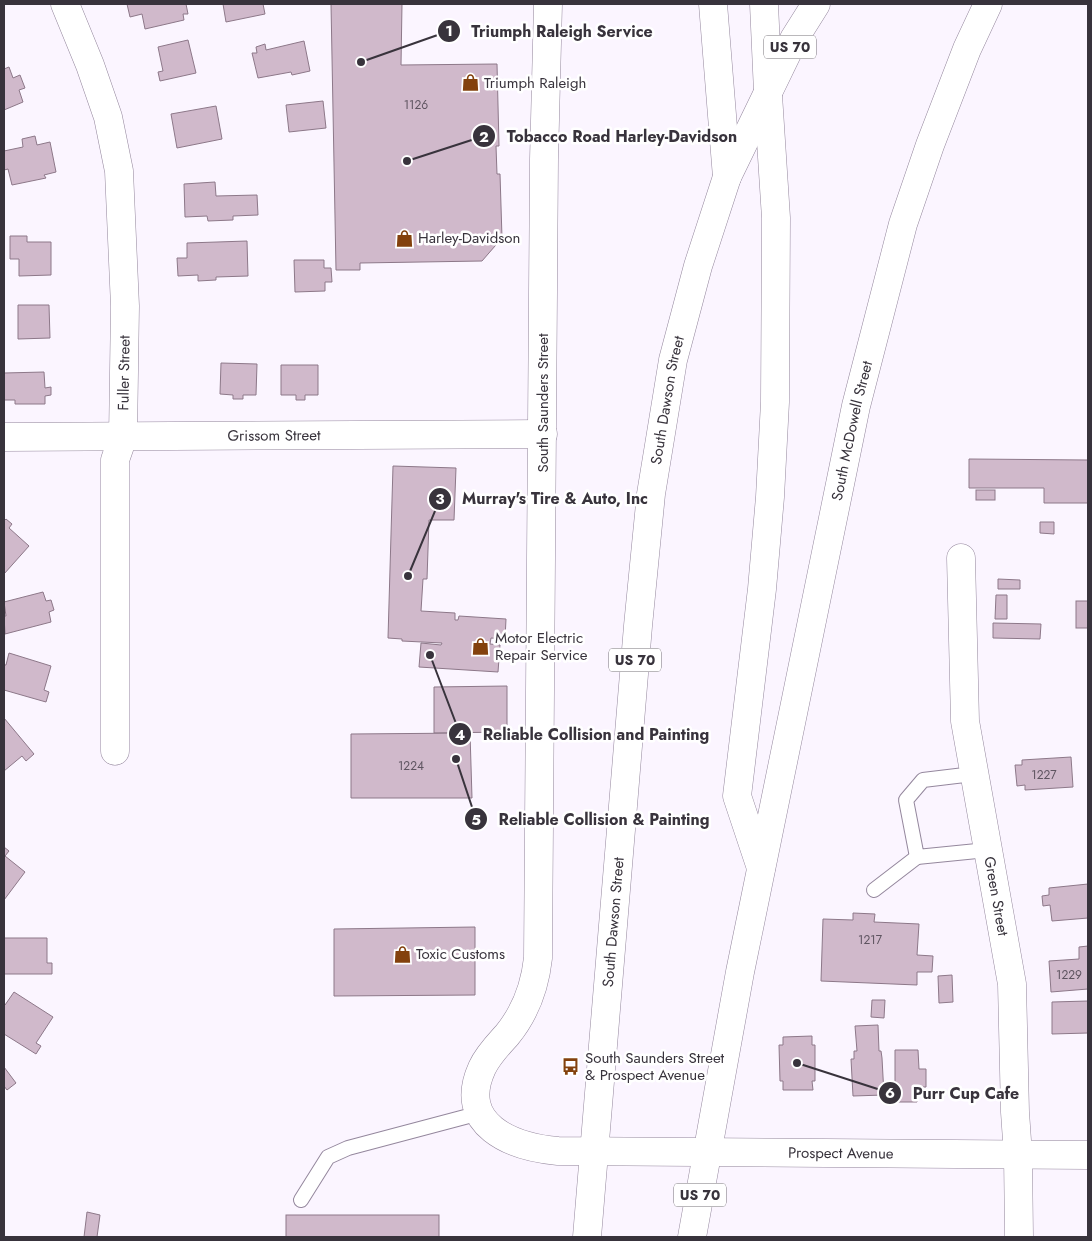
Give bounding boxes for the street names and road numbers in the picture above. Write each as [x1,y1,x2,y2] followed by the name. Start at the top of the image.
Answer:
[764,36,816,58] road number: US 70
[532,333,554,473] street label: South Saunders Street
[645,333,690,466] street label: South Dawson Street
[112,335,136,411] street label: Fuller Street
[826,358,878,503] street label: South McDowell Street
[227,424,321,447] street label: Grissom Street
[609,648,661,672] road number: US 70
[978,855,1014,938] street label: Green Street
[597,856,630,988] street label: South Dawson Street
[788,1142,894,1165] street label: Prospect Avenue
[674,1184,726,1206] road number: US 70

